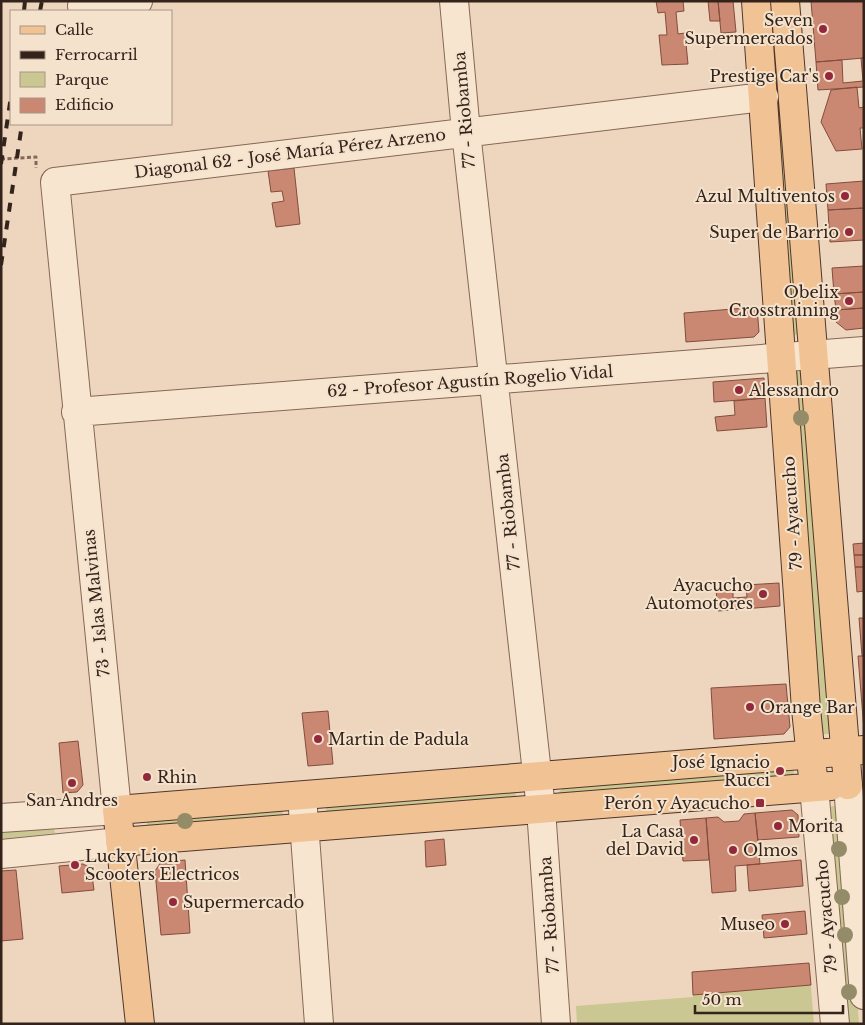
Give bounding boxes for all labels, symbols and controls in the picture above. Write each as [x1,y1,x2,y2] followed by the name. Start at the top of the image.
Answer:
[10,10,172,125] legend
[685,10,813,48] place label: Seven Supermercados
[55,20,94,39] text: Calle
[817,23,829,35] marker: Seven Supermercados
[55,45,138,64] text: Ferrocarril
[449,51,479,169] street label: 77 - Riobamba
[710,66,819,86] place label: Prestige Car's
[55,70,109,89] text: Parque
[823,70,835,82] marker: Prestige Car's
[55,95,114,114] text: Edificio
[133,124,447,182] street label: Diagonal 62 - José María Pérez Arzeno
[694,186,835,206] place label: Azul Multiventos
[839,190,851,202] marker: Azul Multiventos
[709,222,839,242] place label: Super de Barrio
[843,226,855,238] marker: Super de Barrio
[729,282,839,320] place label: Obelix Crosstraining
[843,295,855,307] marker: Obelix Crosstraining
[326,361,614,401] street label: 62 - Profesor Agustín Rogelio Vidal
[748,380,839,400] place label: Alessandro
[733,384,745,396] marker: Alessandro
[492,453,524,571] street label: 77 - Riobamba
[778,455,806,571] street label: 79 - Ayacucho
[78,528,114,678] street label: 73 - Islas Malvinas
[645,575,753,613] place label: Ayacucho Automotores
[757,588,769,600] marker: Ayacucho Automotores
[760,697,855,717] place label: Orange Bar
[744,701,756,713] marker: Orange Bar
[328,729,469,749] place label: Martin de Padula
[312,733,324,745] marker: Martin de Padula
[670,752,771,790] place label: José Ignacio Rucci
[774,765,786,777] marker: José Ignacio Rucci
[157,767,197,787] place label: Rhin
[141,771,153,783] marker: Rhin
[66,777,78,789] marker: San Andres
[26,790,118,810] place label: San Andres
[604,793,750,813] place label: Perón y Ayacucho
[754,797,766,809] marker: Perón y Ayacucho
[788,816,844,836] place label: Morita
[772,820,784,832] marker: Morita
[606,821,684,859] place label: La Casa del David
[688,834,700,846] marker: La Casa del David
[743,840,798,860] place label: Olmos
[727,844,739,856] marker: Olmos
[85,846,240,884] place label: Lucky Lion Scooters Electricos
[535,856,563,974] street label: 77 - Riobamba
[811,858,841,974] street label: 79 - Ayacucho
[69,859,81,871] marker: Lucky Lion Scooters Electricos
[183,892,304,912] place label: Supermercado
[167,896,179,908] marker: Supermercado
[720,914,775,934] place label: Museo
[779,918,791,930] marker: Museo
[695,982,842,1014] scale bar
[702,990,742,1009] text: 50 m

